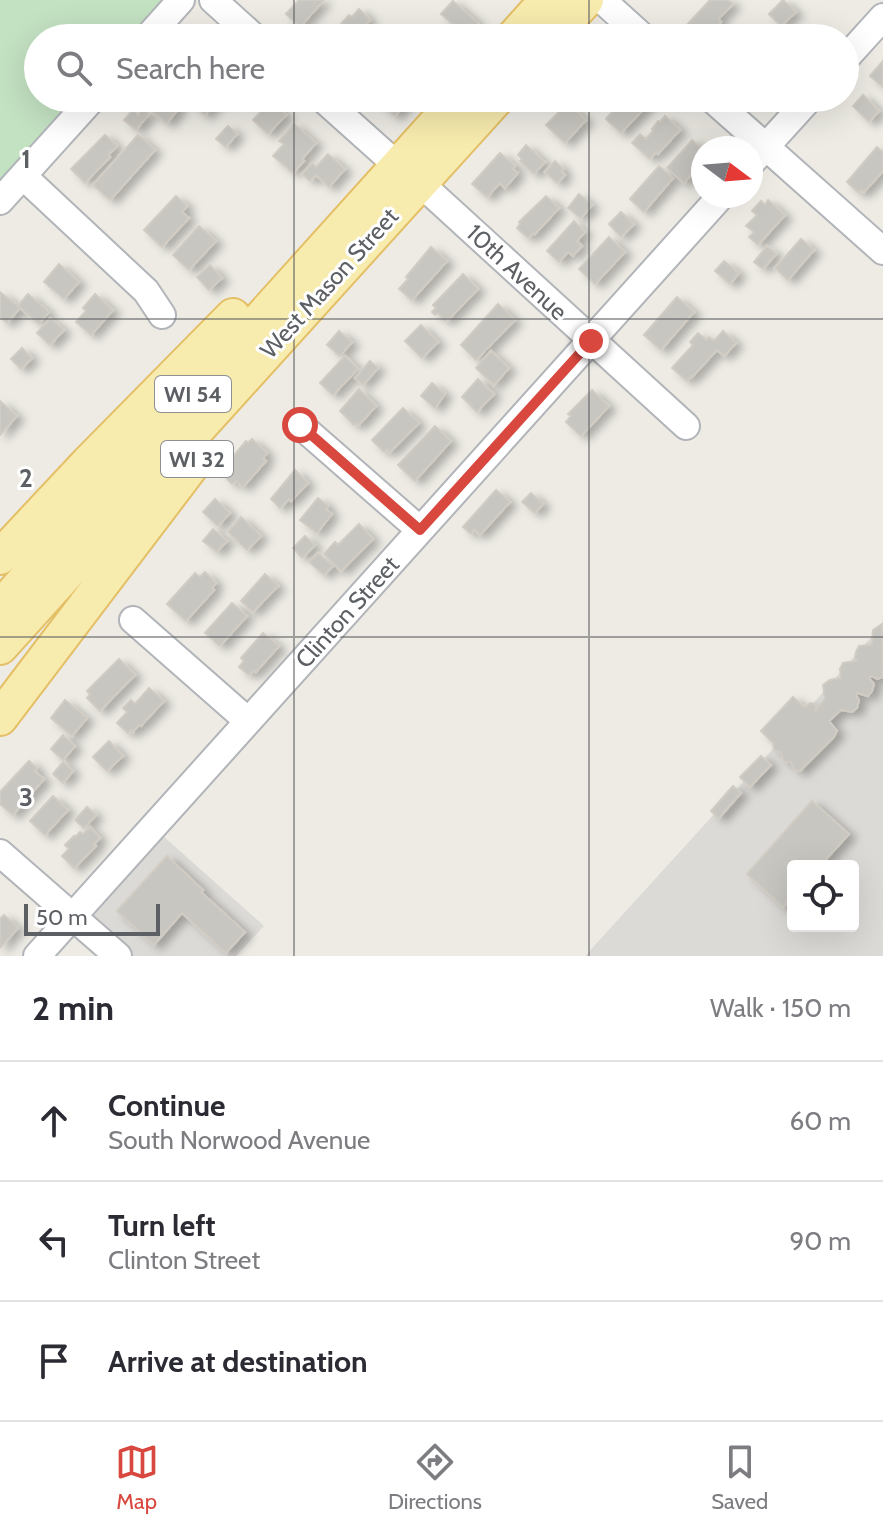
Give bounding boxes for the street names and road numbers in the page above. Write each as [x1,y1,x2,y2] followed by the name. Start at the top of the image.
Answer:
[254,202,404,364] street label: West Mason Street
[461,218,573,326] street label: 10th Avenue
[155,376,231,412] road number: WI 54
[161,441,233,477] road number: WI 32
[289,550,405,674] street label: Clinton Street

